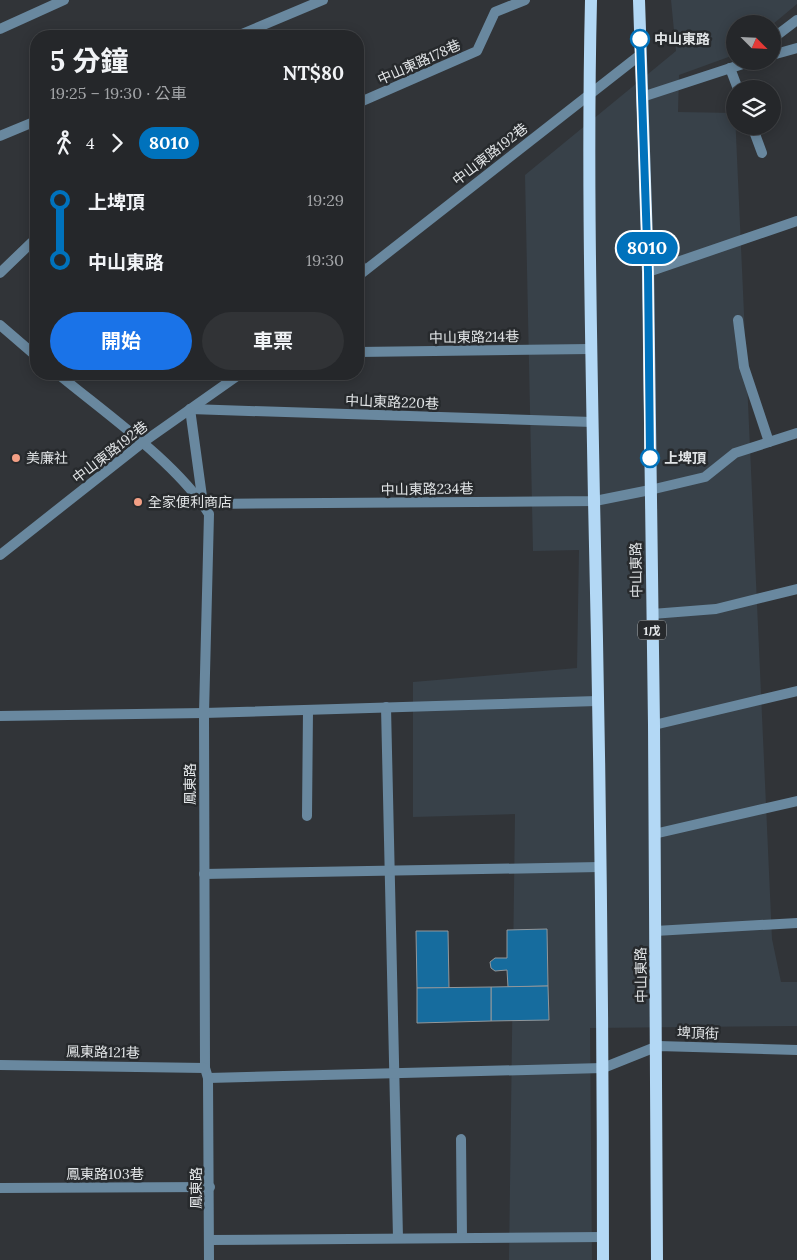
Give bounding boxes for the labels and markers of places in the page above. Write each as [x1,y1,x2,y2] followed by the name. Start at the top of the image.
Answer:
[630,29,650,49] marker: 中山東路
[654,30,710,48] place label: 中山東路
[640,448,660,468] marker: 上埤頂
[26,449,68,467] place label: 美廉社
[664,449,706,467] place label: 上埤頂
[10,452,22,464] marker: 美廉社
[148,493,232,511] place label: 全家便利商店
[132,496,144,508] marker: 全家便利商店

